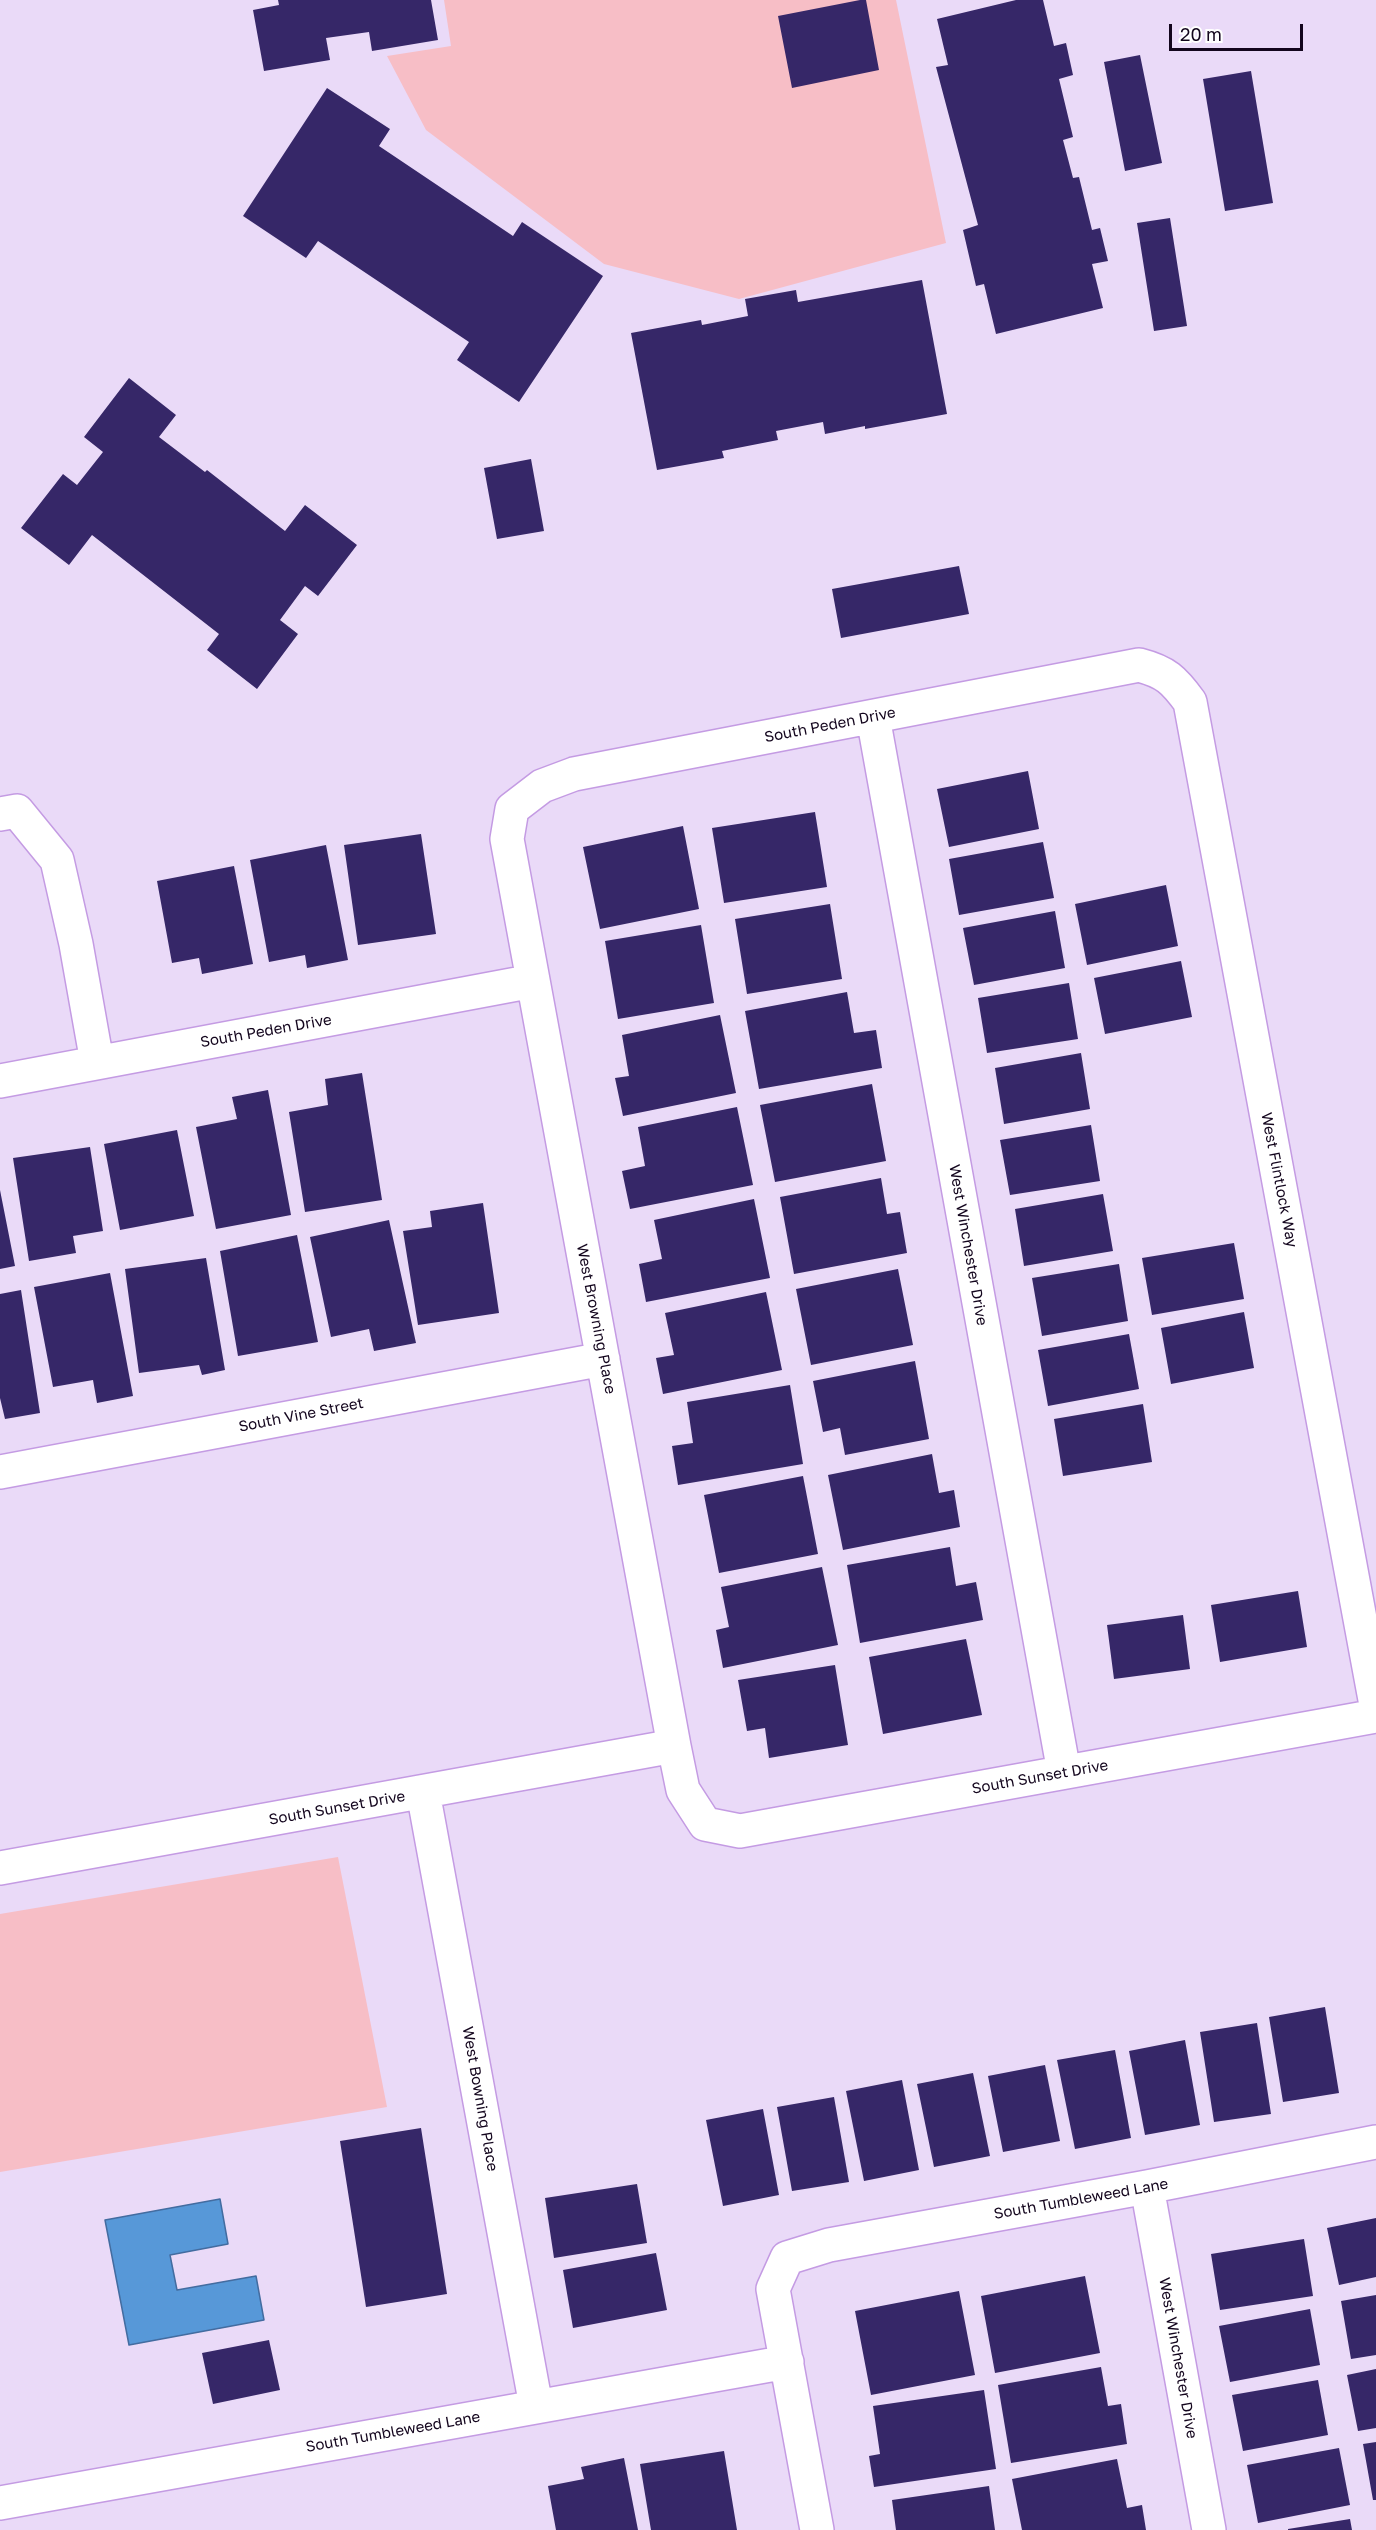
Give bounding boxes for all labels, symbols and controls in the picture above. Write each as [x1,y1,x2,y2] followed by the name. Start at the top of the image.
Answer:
[1172,12,1306,50] scale bar
[1180,23,1222,45] text: 20 m
[763,703,897,747] street label: South Peden Drive
[199,1011,333,1051] street label: South Peden Drive
[1257,1111,1301,1249] street label: West Flintlock Way
[945,1163,991,1327] street label: West Winchester Drive
[573,1242,619,1396] street label: West Browning Place
[237,1394,365,1436] street label: South Vine Street
[970,1756,1110,1798] street label: South Sunset Drive
[267,1787,407,1829] street label: South Sunset Drive
[458,2025,502,2173] street label: West Bowning Place
[992,2175,1170,2223] street label: South Tumbleweed Lane
[1155,2276,1201,2440] street label: West Winchester Drive
[304,2408,482,2456] street label: South Tumbleweed Lane

